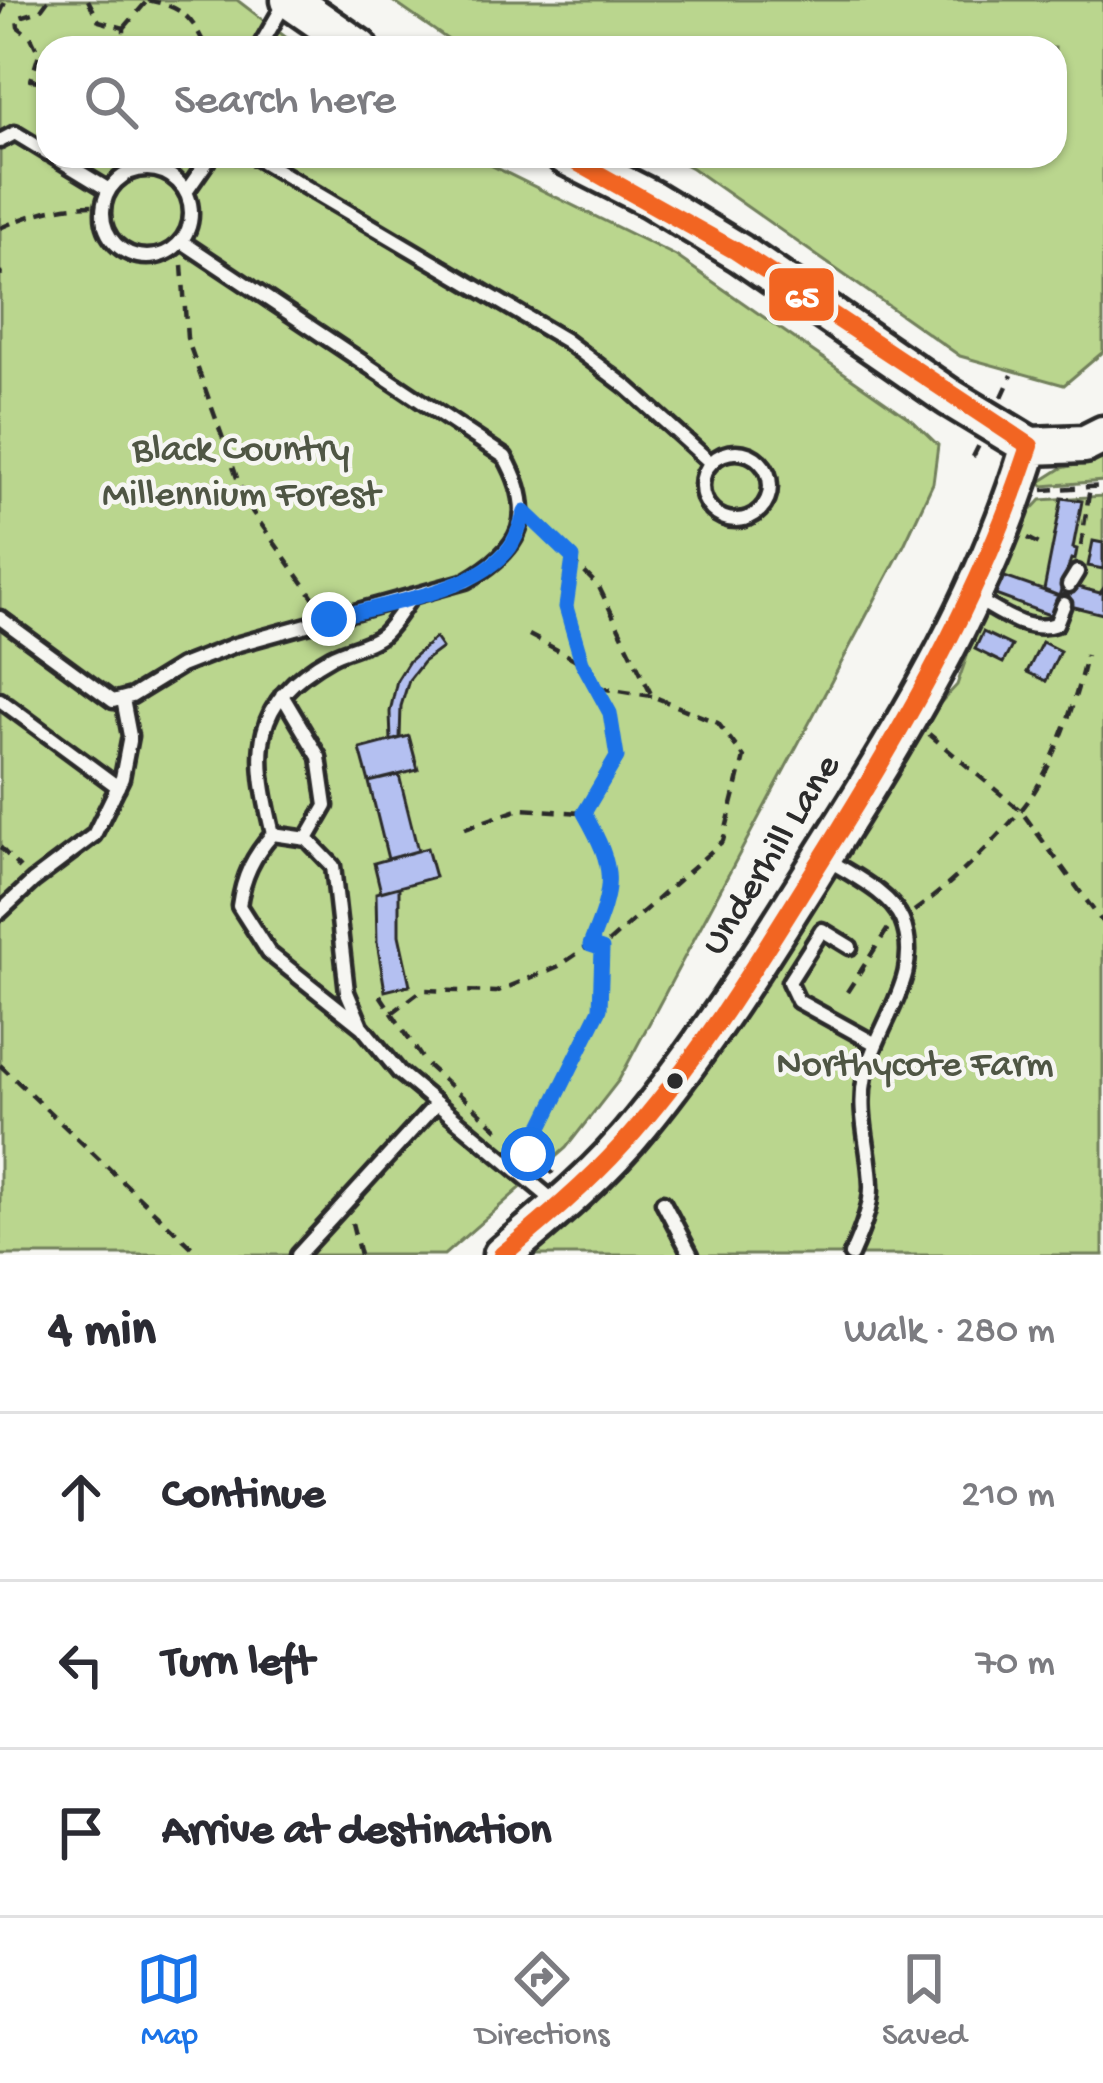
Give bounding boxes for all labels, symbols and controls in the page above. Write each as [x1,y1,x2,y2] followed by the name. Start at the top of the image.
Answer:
[36,36,1067,168] search box
[78,69,144,135] icon: search
[174,76,396,129] text: Search here
[767,266,836,323] line badge: 65
[785,281,820,319] text: 65
[102,429,383,520] park label: Black Country Millennium Forest
[302,592,356,646] route end
[693,746,853,965] street label: Underhill Lane
[776,1044,1054,1090] park label: Northycote Farm
[664,1070,686,1092] unlabelled marker
[501,1127,555,1181] route start
[48,1303,156,1363] text: 4 min
[844,1310,1055,1356] text: Walk · 280 m
[48,1464,114,1530] icon: ahead
[162,1470,325,1523] text: Continue
[961,1474,1055,1520] text: 210 m
[48,1632,114,1698] icon: left
[162,1638,314,1691] text: Turn left
[976,1642,1055,1688] text: 70 m
[48,1800,114,1866] icon: arrive
[162,1806,551,1859] text: Arrive at destination
[136,1946,202,2056] tab: Map
[475,1946,609,2056] tab: Directions
[882,1946,967,2056] tab: Saved

